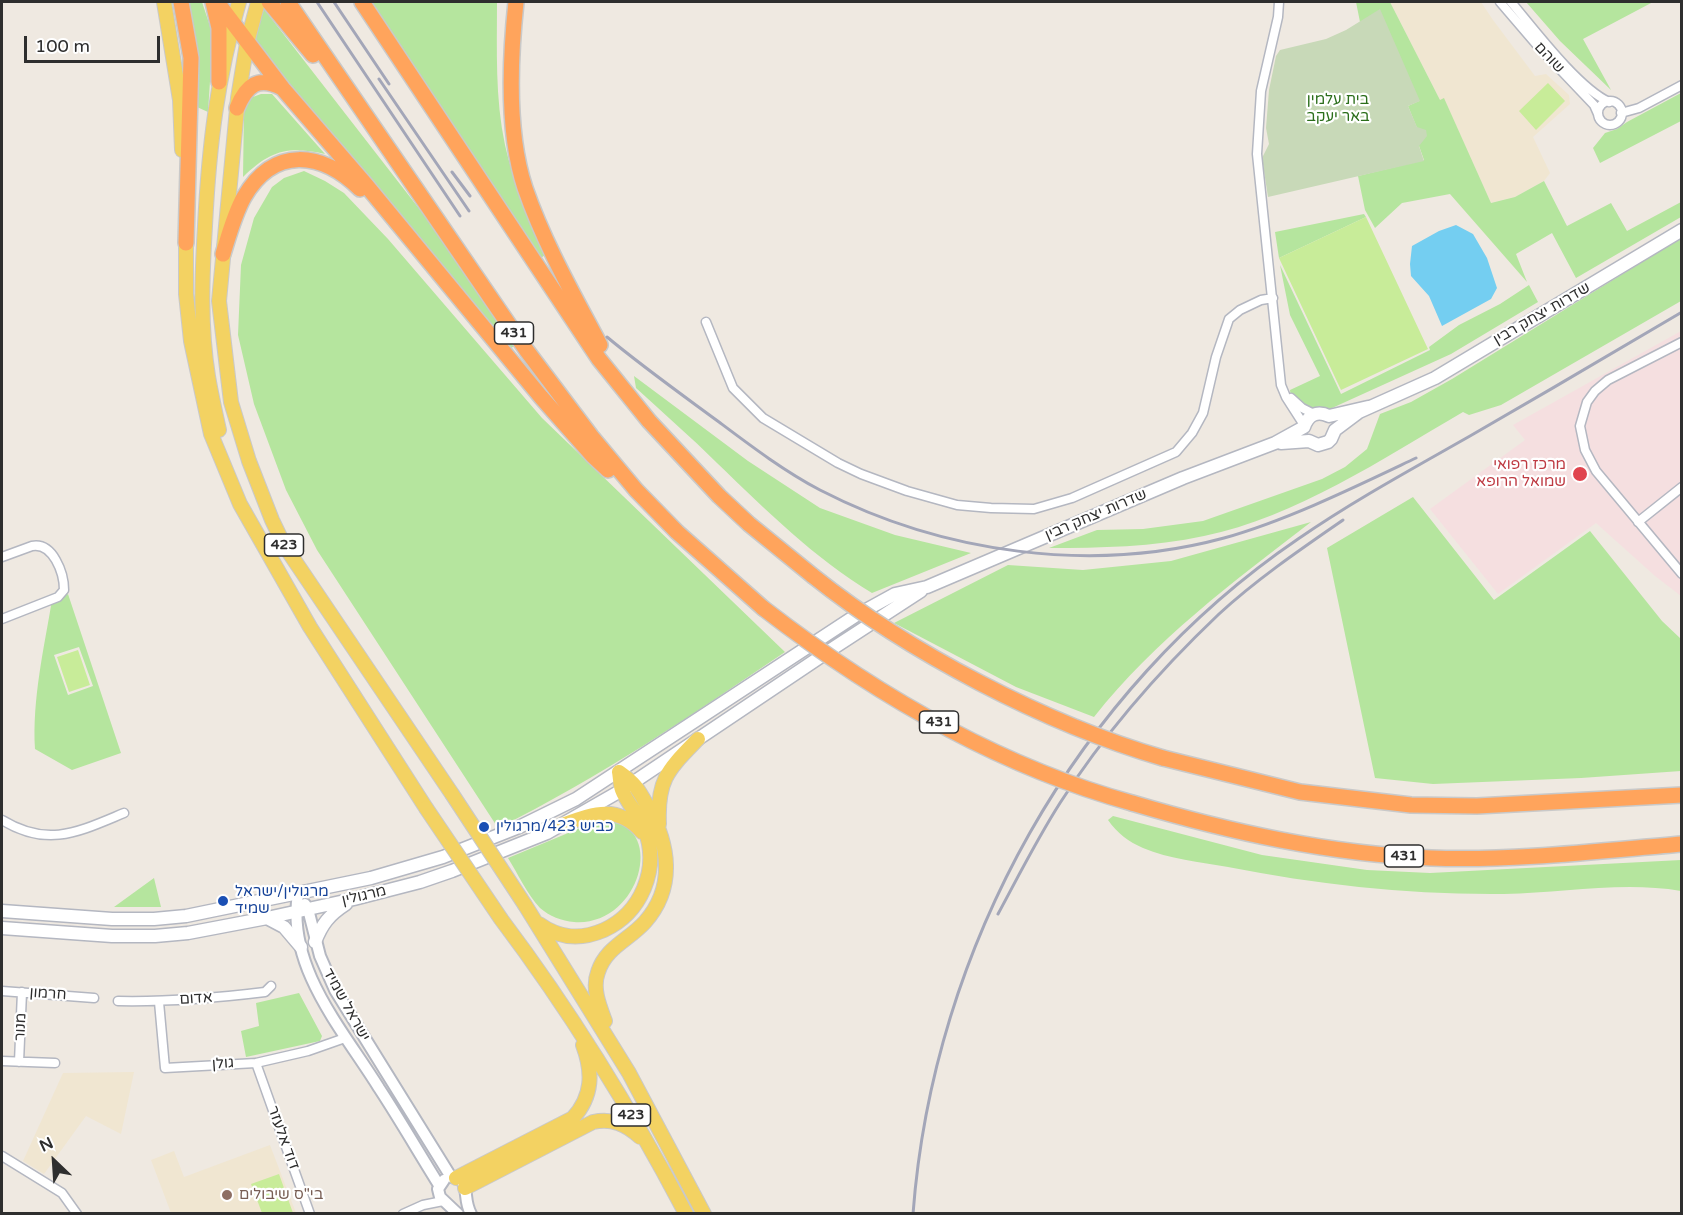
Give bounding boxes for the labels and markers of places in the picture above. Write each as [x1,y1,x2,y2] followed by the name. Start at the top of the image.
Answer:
[1476,456,1566,491] place label: מרכז רפואי שמואל הרופא
[1571,465,1589,483] marker: מרכז רפואי שמואל הרופא
[496,818,613,836] place label: כביש 423/מרגולין
[477,820,491,834] marker: כביש 423/מרגולין
[235,883,329,918] place label: מרגולין/ישראל שמיד
[216,894,230,908] marker: מרגולין/ישראל שמיד
[239,1186,323,1204] place label: בי"ס שיבולים
[220,1188,234,1202] marker: בי"ס שיבולים

